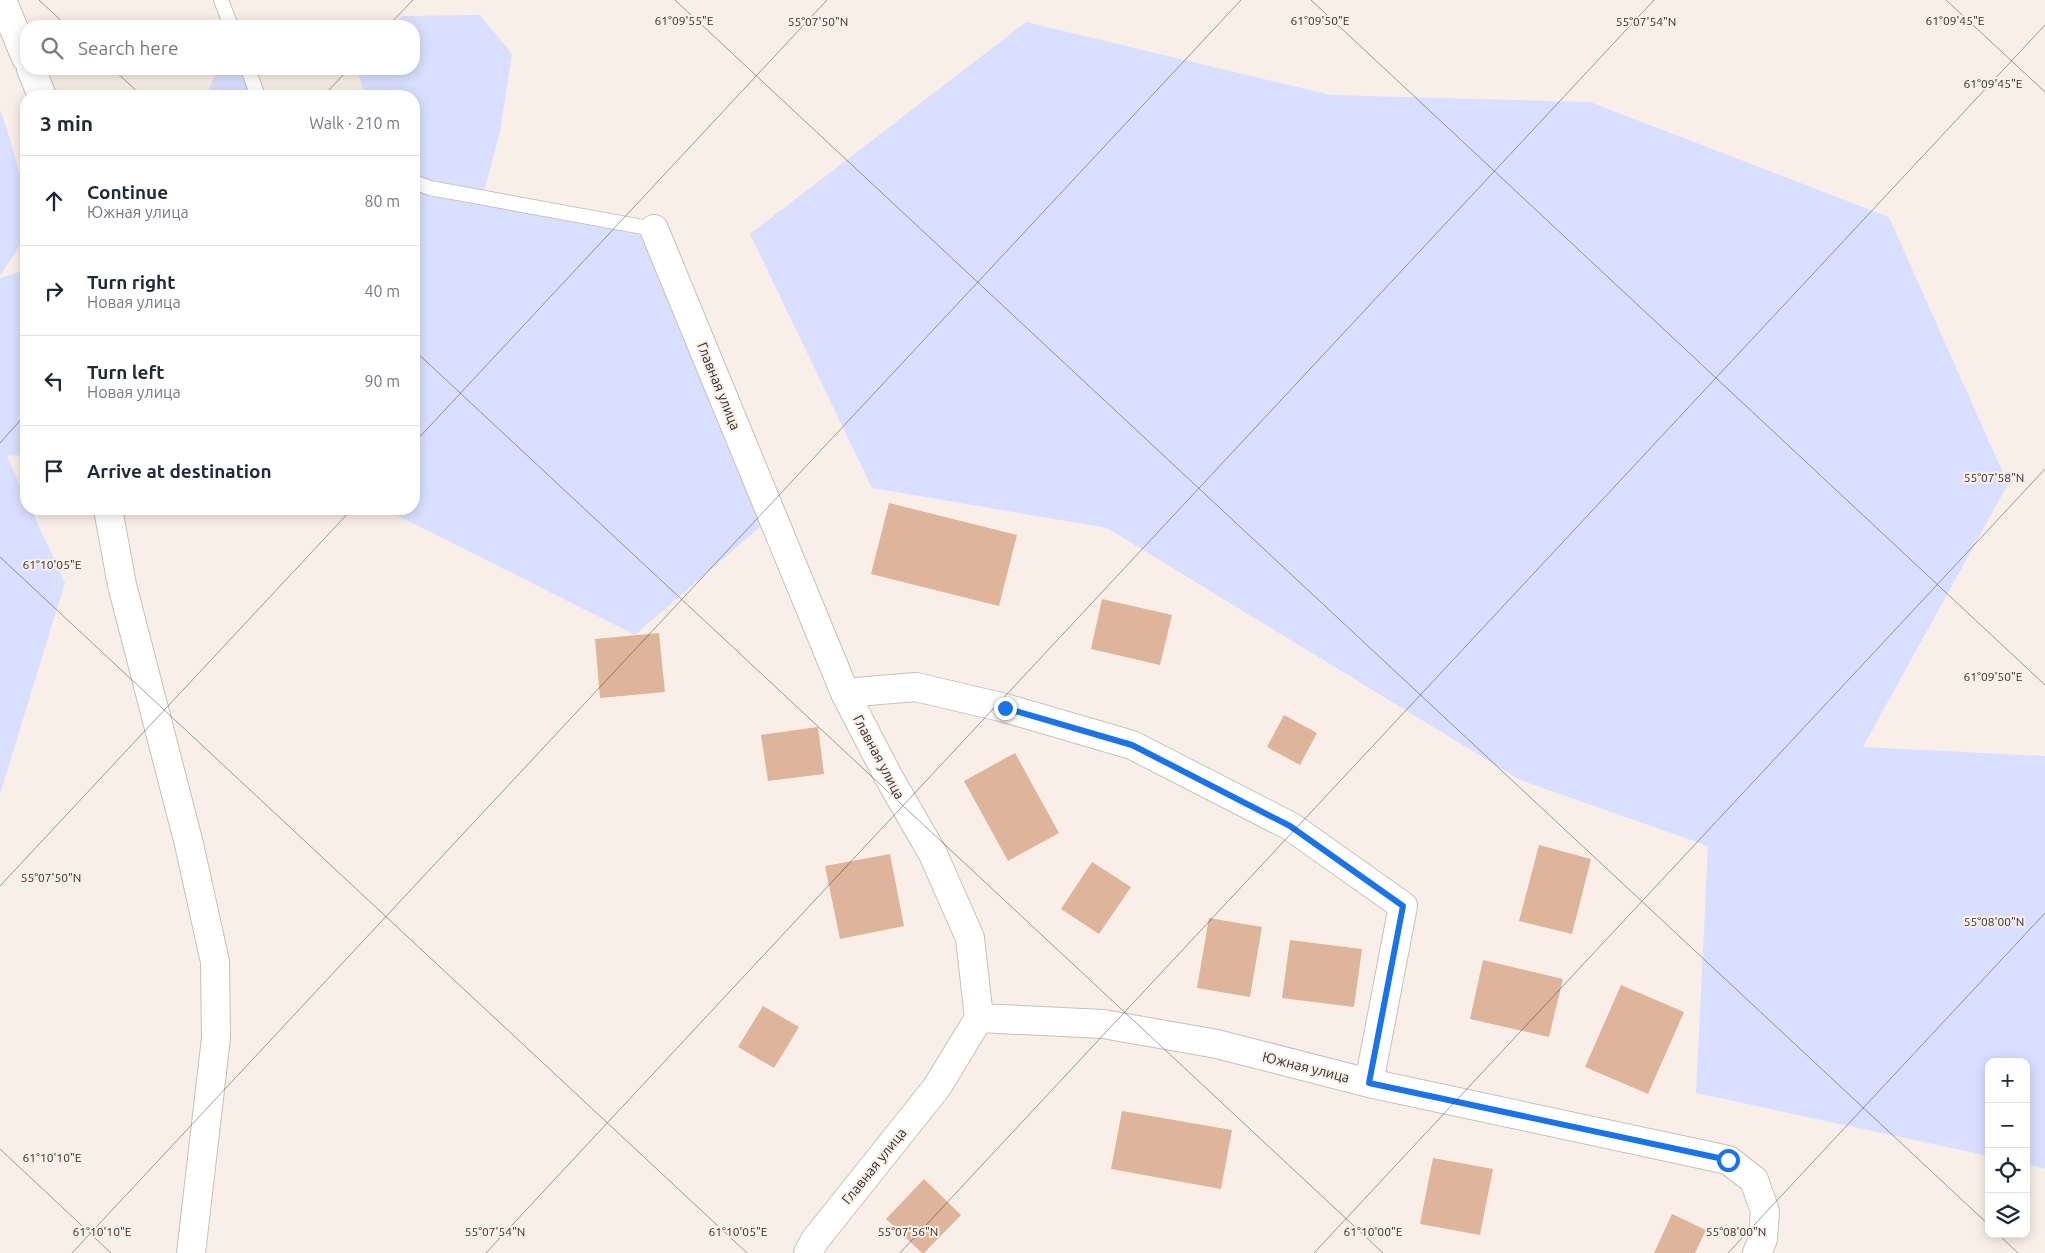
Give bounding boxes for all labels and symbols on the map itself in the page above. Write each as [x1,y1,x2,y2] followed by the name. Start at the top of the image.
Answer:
[655,14,714,27] text: 61°09'55"E
[1291,14,1350,27] text: 61°09'50"E
[1926,14,1985,27] text: 61°09'45"E
[788,15,848,28] text: 55°07'50"N
[1616,15,1676,28] text: 55°07'54"N
[1964,77,2023,90] text: 61°09'45"E
[694,340,744,432] street label: Главная улица
[1964,471,2024,484] text: 55°07'58"N
[23,558,82,571] text: 61°10'05"E
[1964,670,2023,683] text: 61°09'50"E
[994,697,1017,720] route end
[850,712,908,802] street label: Главная улица
[21,871,81,884] text: 55°07'50"N
[1964,915,2024,928] text: 55°08'00"N
[1261,1048,1351,1086] street label: Южная улица
[838,1125,910,1207] street label: Главная улица
[1717,1149,1740,1172] route start
[23,1151,82,1164] text: 61°10'10"E
[73,1225,132,1238] text: 61°10'10"E
[465,1225,525,1238] text: 55°07'54"N
[709,1225,768,1238] text: 61°10'05"E
[878,1225,938,1238] text: 55°07'56"N
[1344,1225,1403,1238] text: 61°10'00"E
[1706,1225,1766,1238] text: 55°08'00"N

